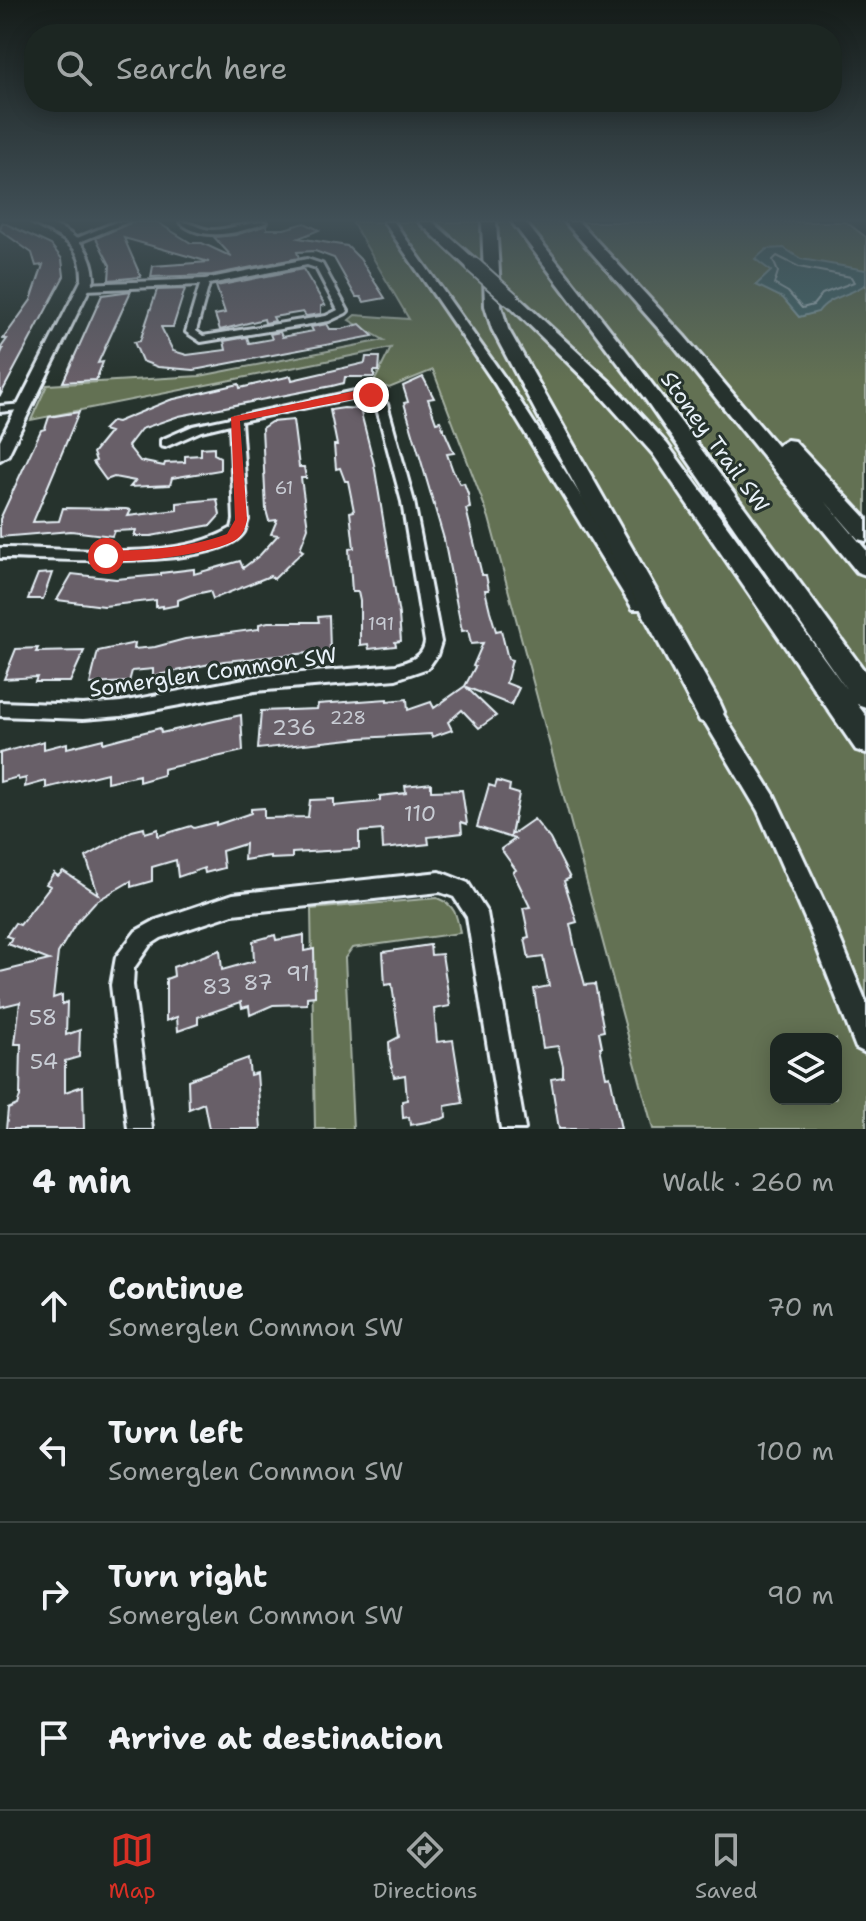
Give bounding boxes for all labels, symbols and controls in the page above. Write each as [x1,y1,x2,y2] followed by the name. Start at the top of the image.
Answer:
[24,24,842,112] search box
[52,46,96,90] icon: search
[116,48,287,89] text: Search here
[654,366,776,518] street label: Stoney Trail SW
[353,377,389,413] route end
[275,476,293,500] house number: 61
[88,538,124,574] route start
[368,612,394,636] house number: 191
[87,640,339,704] street label: Somerglen Common SW
[330,706,366,730] house number: 228
[272,713,316,742] house number: 236
[404,799,436,828] house number: 110
[286,959,310,988] house number: 91
[243,968,273,997] house number: 87
[202,972,232,1001] house number: 83
[29,1003,57,1032] house number: 58
[770,1033,842,1105] map controls
[770,1033,842,1105] button: layers
[30,1047,58,1076] house number: 54
[32,1158,131,1204] text: 4 min
[662,1164,834,1199] text: Walk · 260 m
[108,1268,244,1309] text: Continue
[32,1284,76,1328] icon: ahead
[767,1289,834,1324] text: 70 m
[108,1309,404,1344] text: Somerglen Common SW
[108,1412,243,1453] text: Turn left
[32,1428,76,1472] icon: left
[756,1433,834,1468] text: 100 m
[108,1453,404,1488] text: Somerglen Common SW
[108,1556,267,1597] text: Turn right
[32,1572,76,1616] icon: right
[767,1577,834,1612] text: 90 m
[108,1597,404,1632] text: Somerglen Common SW
[32,1716,76,1760] icon: arrive
[108,1718,443,1759] text: Arrive at destination
[109,1828,156,1905] tab: Map
[373,1828,478,1905] tab: Directions
[695,1828,757,1905] tab: Saved

